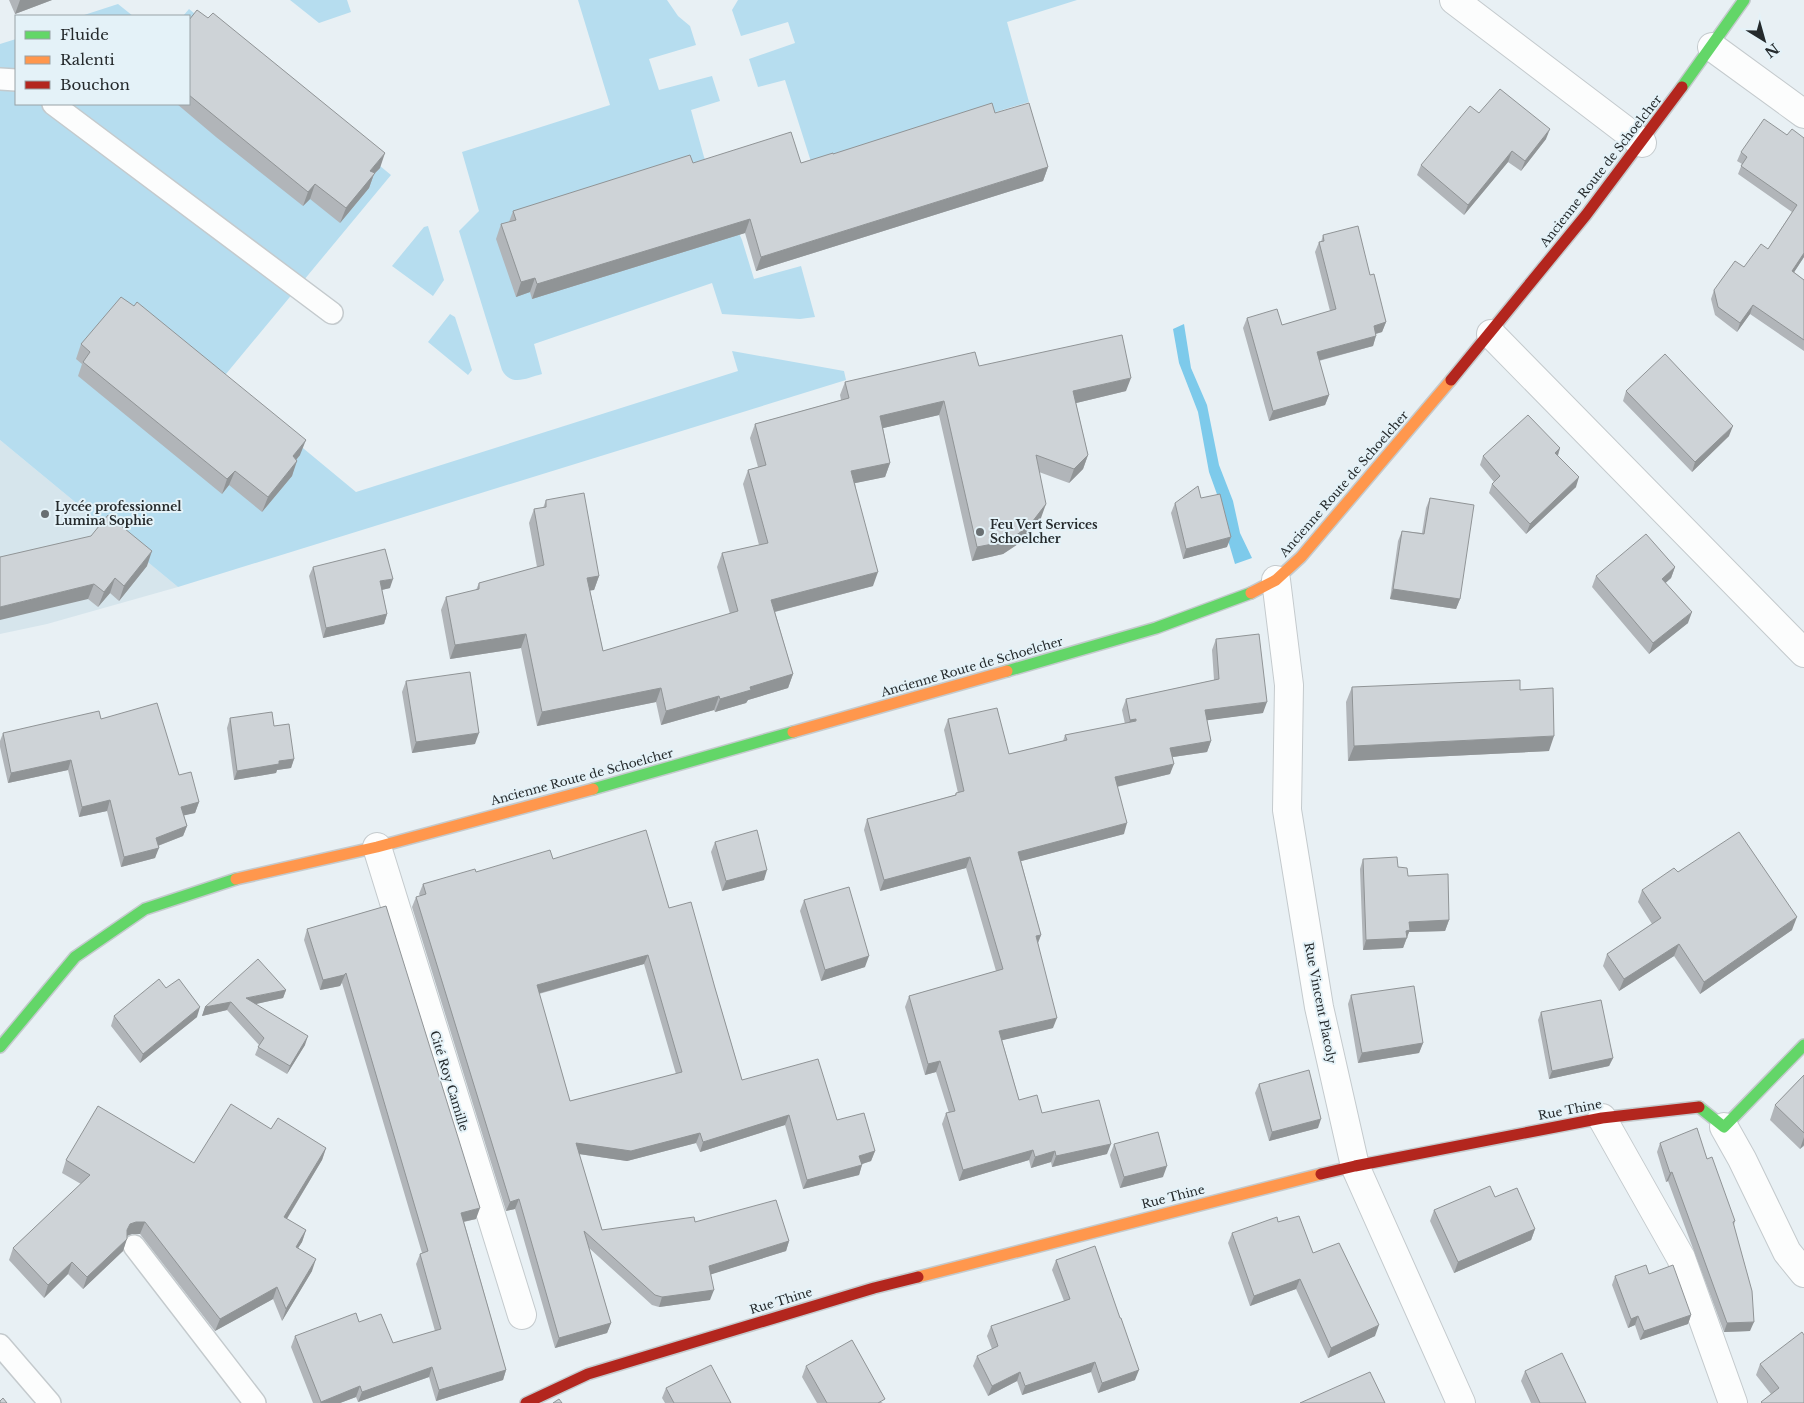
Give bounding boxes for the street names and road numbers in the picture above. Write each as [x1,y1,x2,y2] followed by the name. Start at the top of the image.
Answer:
[1536,92,1665,250] street label: Ancienne Route de Schoelcher
[1275,407,1411,561] street label: Ancienne Route de Schoelcher
[878,633,1065,700] street label: Ancienne Route de Schoelcher
[488,745,675,808] street label: Ancienne Route de Schoelcher
[1301,941,1340,1065] street label: Rue Vincent Placoly
[427,1029,472,1133] street label: Cité Roy Camille
[1537,1096,1603,1123] street label: Rue Thine
[1140,1181,1206,1212] street label: Rue Thine
[748,1284,814,1317] street label: Rue Thine

